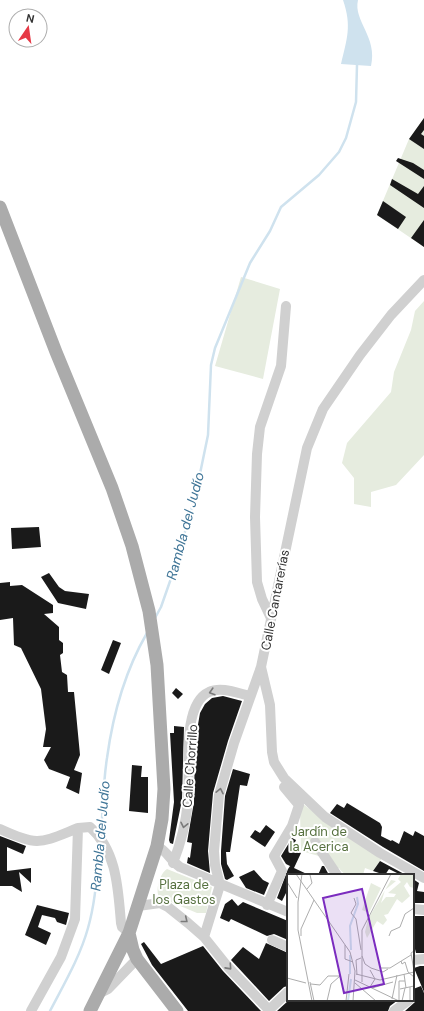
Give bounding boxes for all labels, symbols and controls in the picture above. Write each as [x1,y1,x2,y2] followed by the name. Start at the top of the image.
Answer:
[8,8,48,48] north arrow
[25,11,36,26] text: N
[162,470,208,582] water label: Rambla del Judío
[257,548,293,652] street label: Calle Cantarerías
[209,687,216,695] one-way arrow
[179,723,201,808] street label: Calle Chorrillo
[86,780,114,892] water label: Rambla del Judío
[215,788,224,795] one-way arrow
[181,822,189,828] one-way arrow
[290,823,348,855] park label: Jardín de la Acerica
[287,874,414,1001] inset map
[153,876,215,908] park label: Plaza de los Gastos
[180,916,187,923] one-way arrow
[224,963,231,970] one-way arrow

